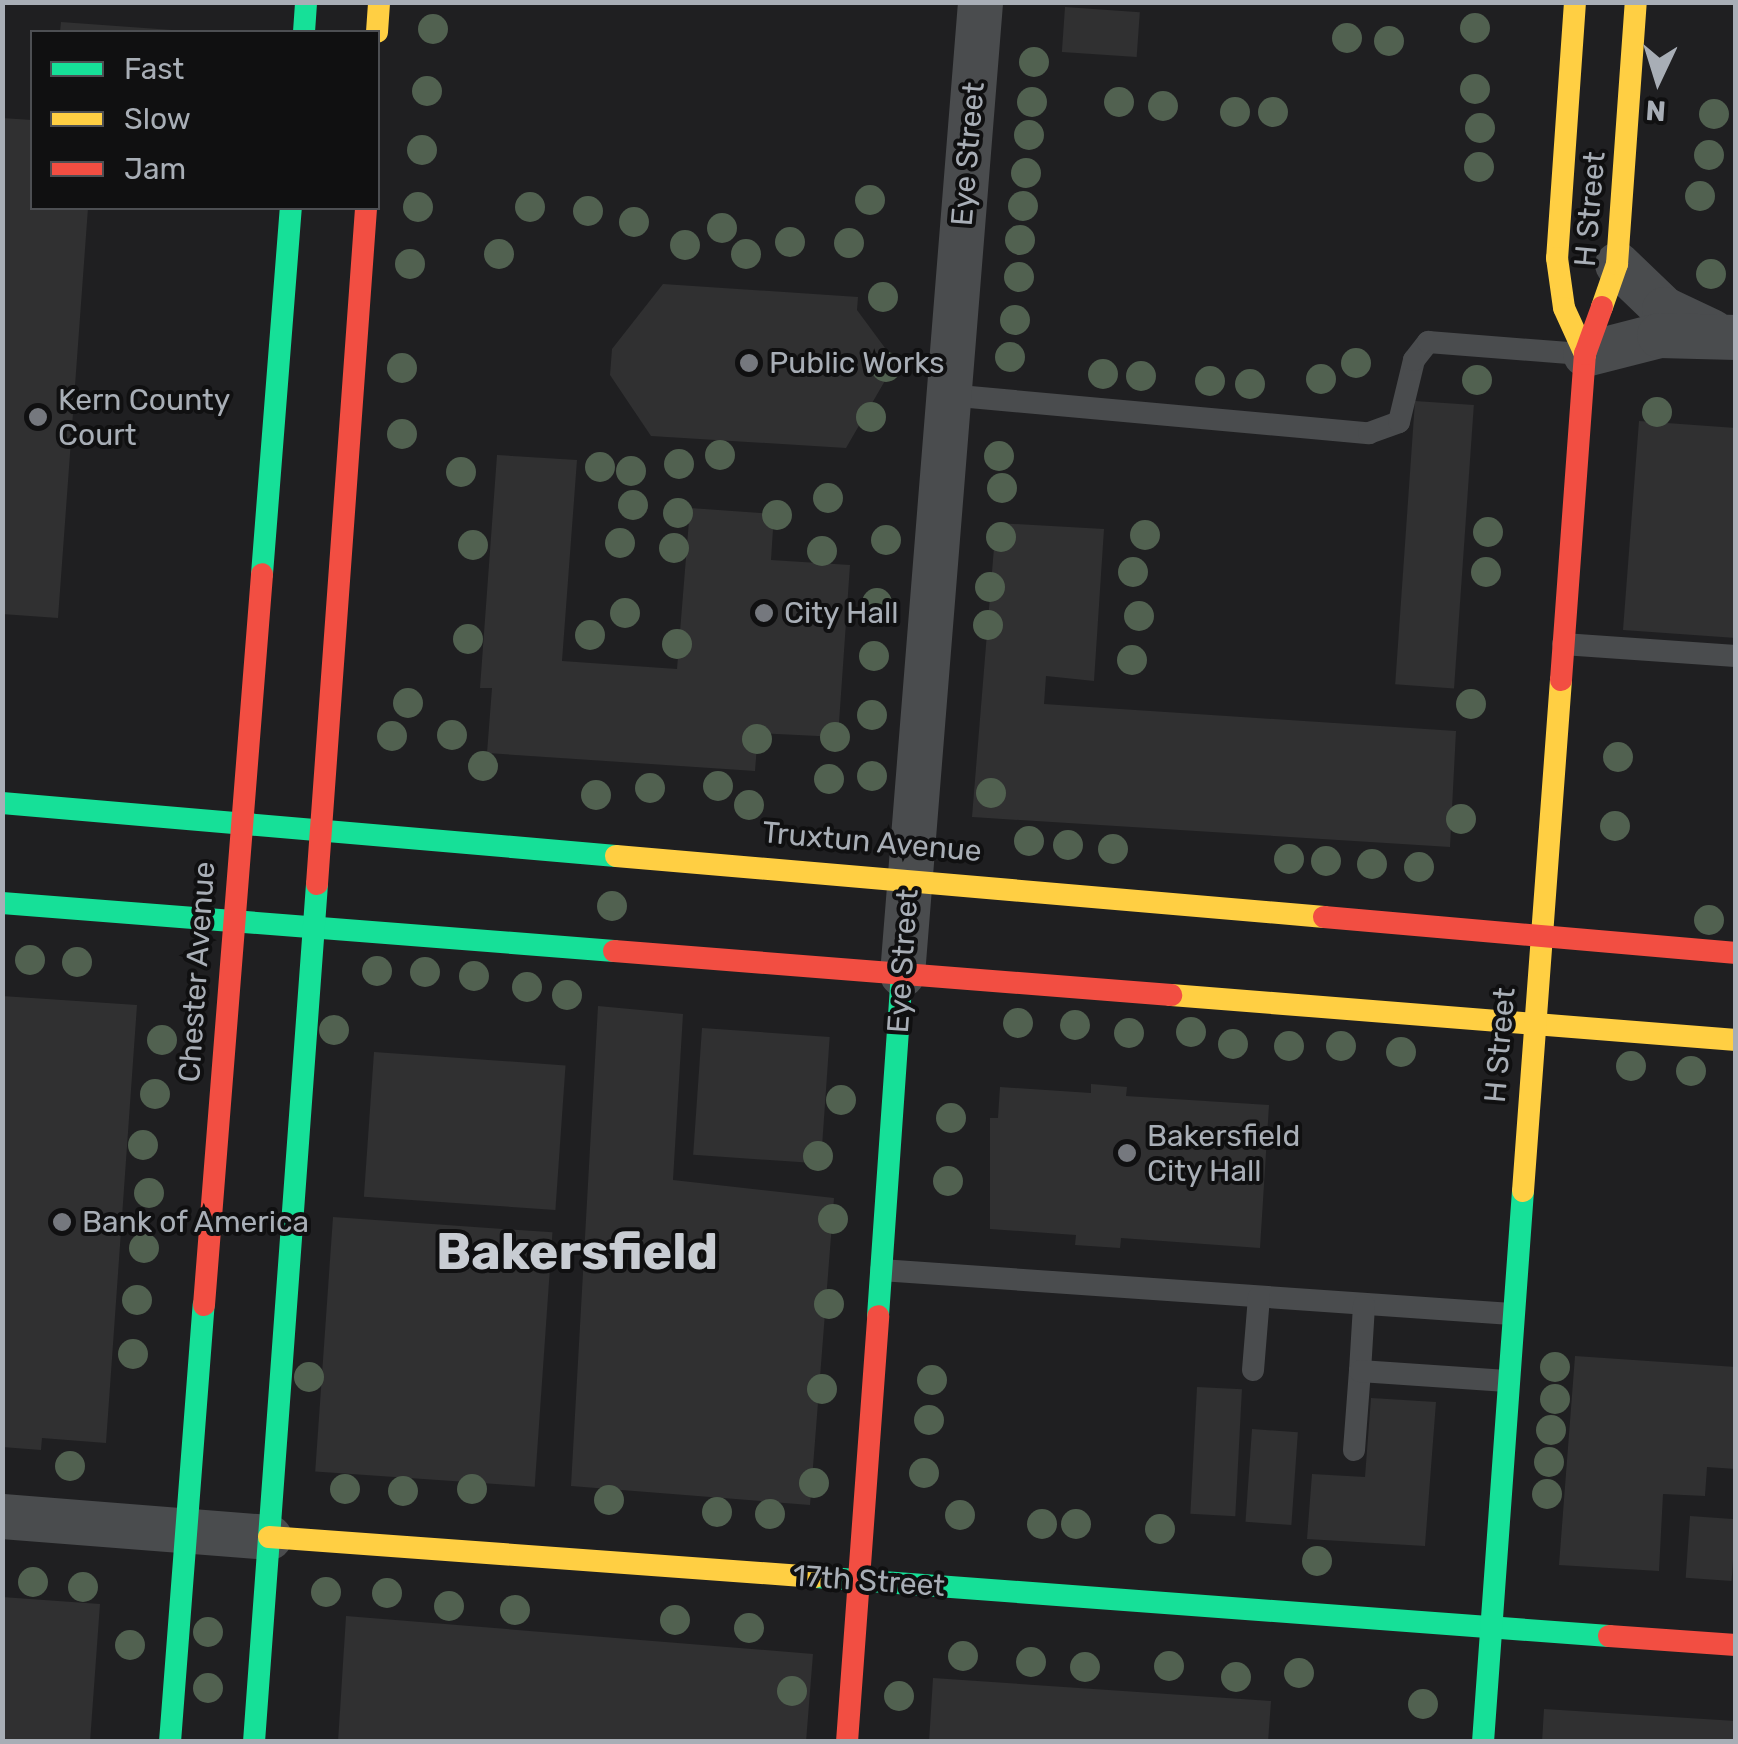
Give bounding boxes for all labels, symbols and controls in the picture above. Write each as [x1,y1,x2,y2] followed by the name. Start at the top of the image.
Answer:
[30,30,380,210] legend
[1608,30,1708,130] north arrow
[124,51,184,87] text: Fast
[944,80,992,228] street label: Eye Street
[1645,93,1667,128] text: N
[124,101,191,137] text: Slow
[1567,150,1613,268] street label: H Street
[124,151,186,187] text: Jam
[769,345,945,381] place label: Public Works
[738,352,760,374] marker: Public Works
[58,382,230,452] place label: Kern County Court
[27,406,49,428] marker: Kern County Court
[784,595,899,631] place label: City Hall
[753,602,775,624] marker: City Hall
[760,814,984,870] street label: Truxtun Avenue
[171,860,223,1084] street label: Chester Avenue
[880,888,926,1034] street label: Eye Street
[1477,986,1523,1104] street label: H Street
[1147,1118,1300,1188] place label: Bakersfield City Hall
[1116,1142,1138,1164] marker: Bakersfield City Hall
[82,1204,311,1240] place label: Bank of America
[51,1211,73,1233] marker: Bank of America
[436,1223,718,1283] district label: Bakersfield
[792,1558,946,1604] street label: 17th Street

